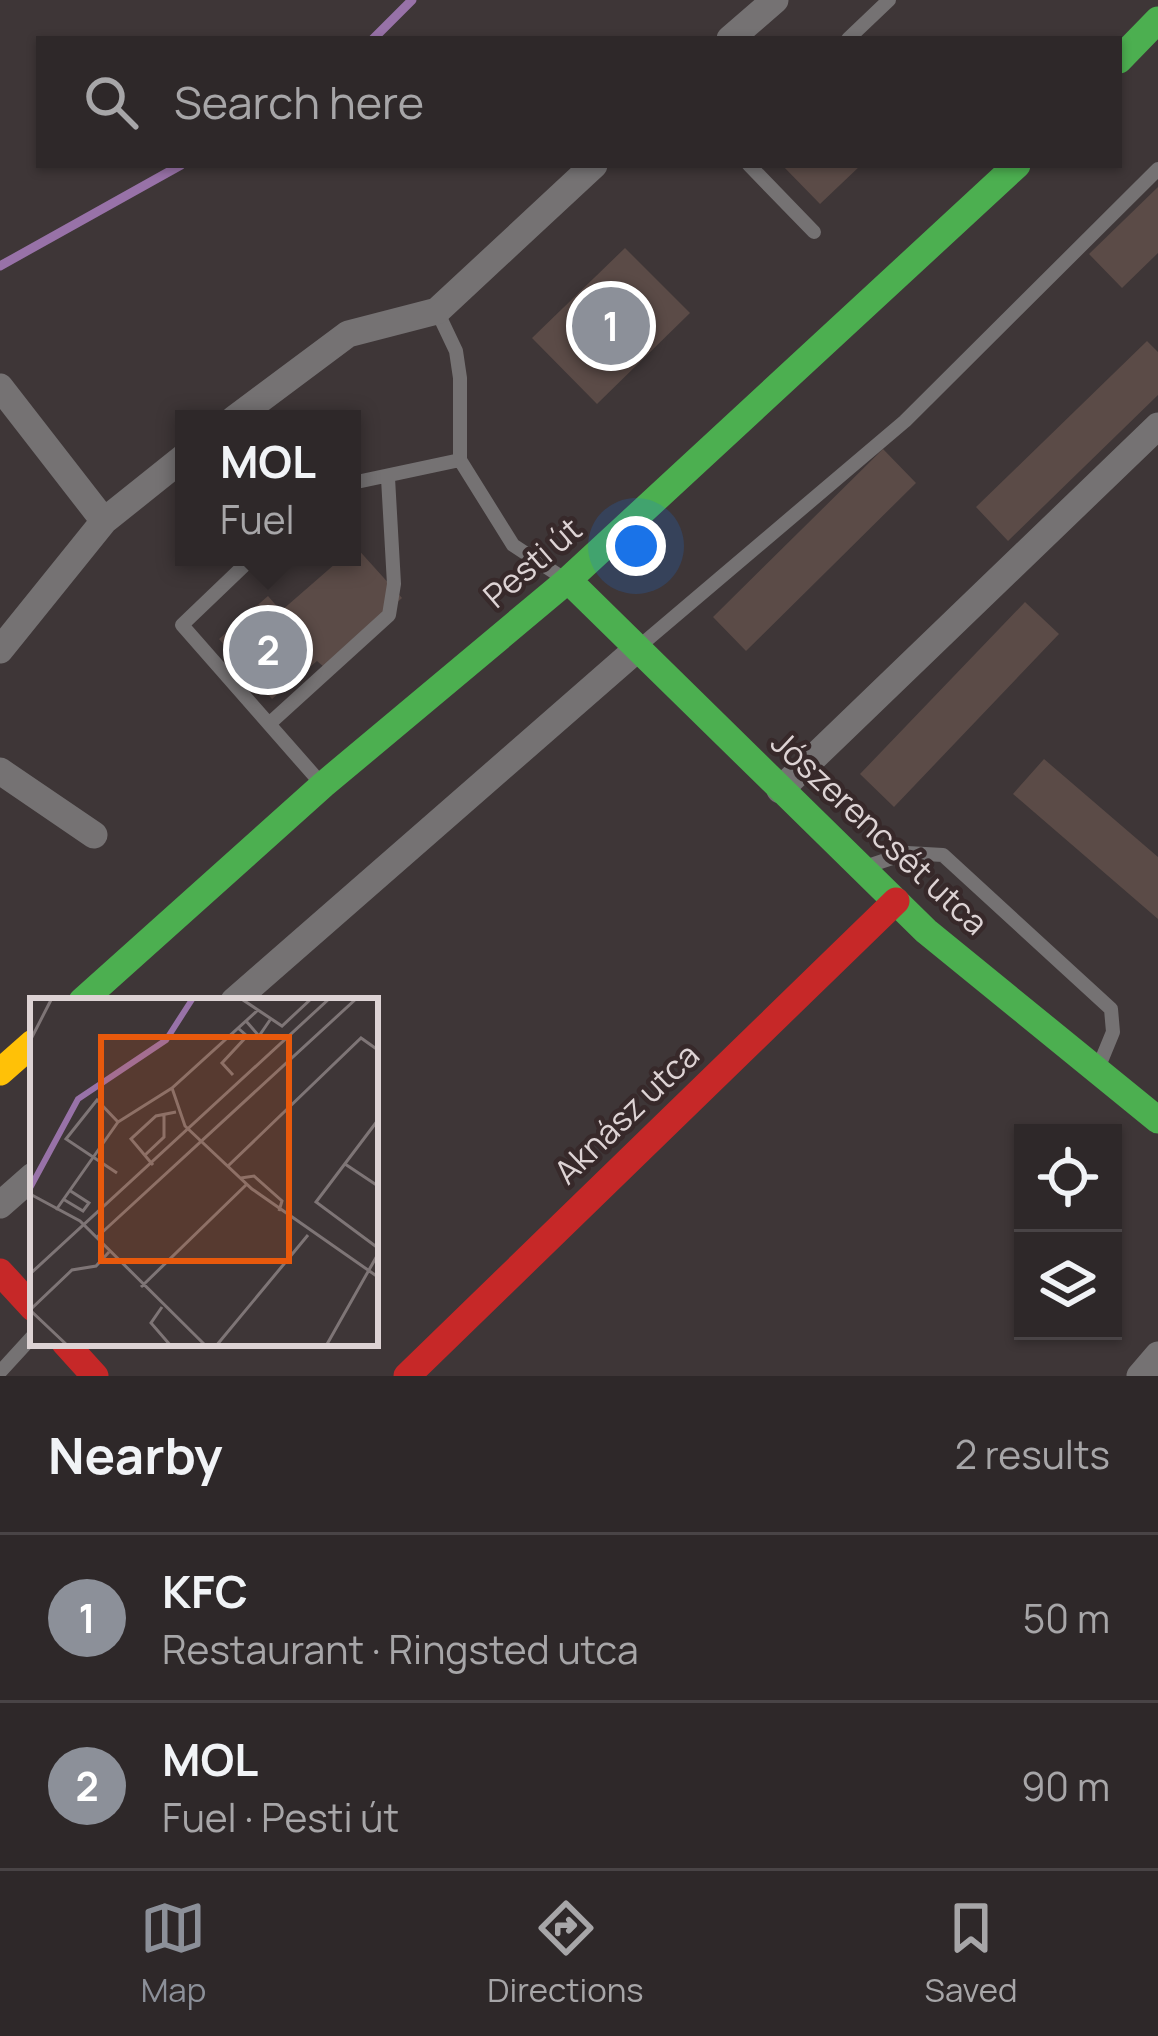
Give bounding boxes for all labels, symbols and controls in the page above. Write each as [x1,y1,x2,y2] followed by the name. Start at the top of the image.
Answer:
[36,36,1122,168] search box
[78,69,144,135] icon: search
[174,71,424,133] text: Search here
[572,281,650,371] pin: 1
[175,410,361,566] popup
[220,430,316,492] text: MOL
[220,492,295,546] text: Fuel
[473,507,591,617] street label: Pesti út
[606,516,666,576] your location
[229,605,307,695] pin: 2
[762,720,998,944] street label: Jószerencsét utca
[30,998,378,1346] inset map
[544,1032,708,1194] street label: Aknász utca
[1014,1124,1122,1340] map controls
[1014,1124,1122,1232] button: locate
[1014,1232,1122,1340] button: layers
[48,1420,223,1489] text: Nearby
[955,1427,1110,1481] text: 2 results
[162,1560,248,1622] text: KFC
[78,1591,96,1645] text: 1
[1023,1591,1110,1645] text: 50 m
[162,1622,639,1676] text: Restaurant · Ringsted utca
[162,1728,258,1790] text: MOL
[75,1759,99,1813] text: 2
[1021,1759,1110,1813] text: 90 m
[162,1790,399,1844] text: Fuel · Pesti út
[140,1895,206,2012] tab: Map
[487,1895,644,2012] tab: Directions
[925,1895,1018,2012] tab: Saved

